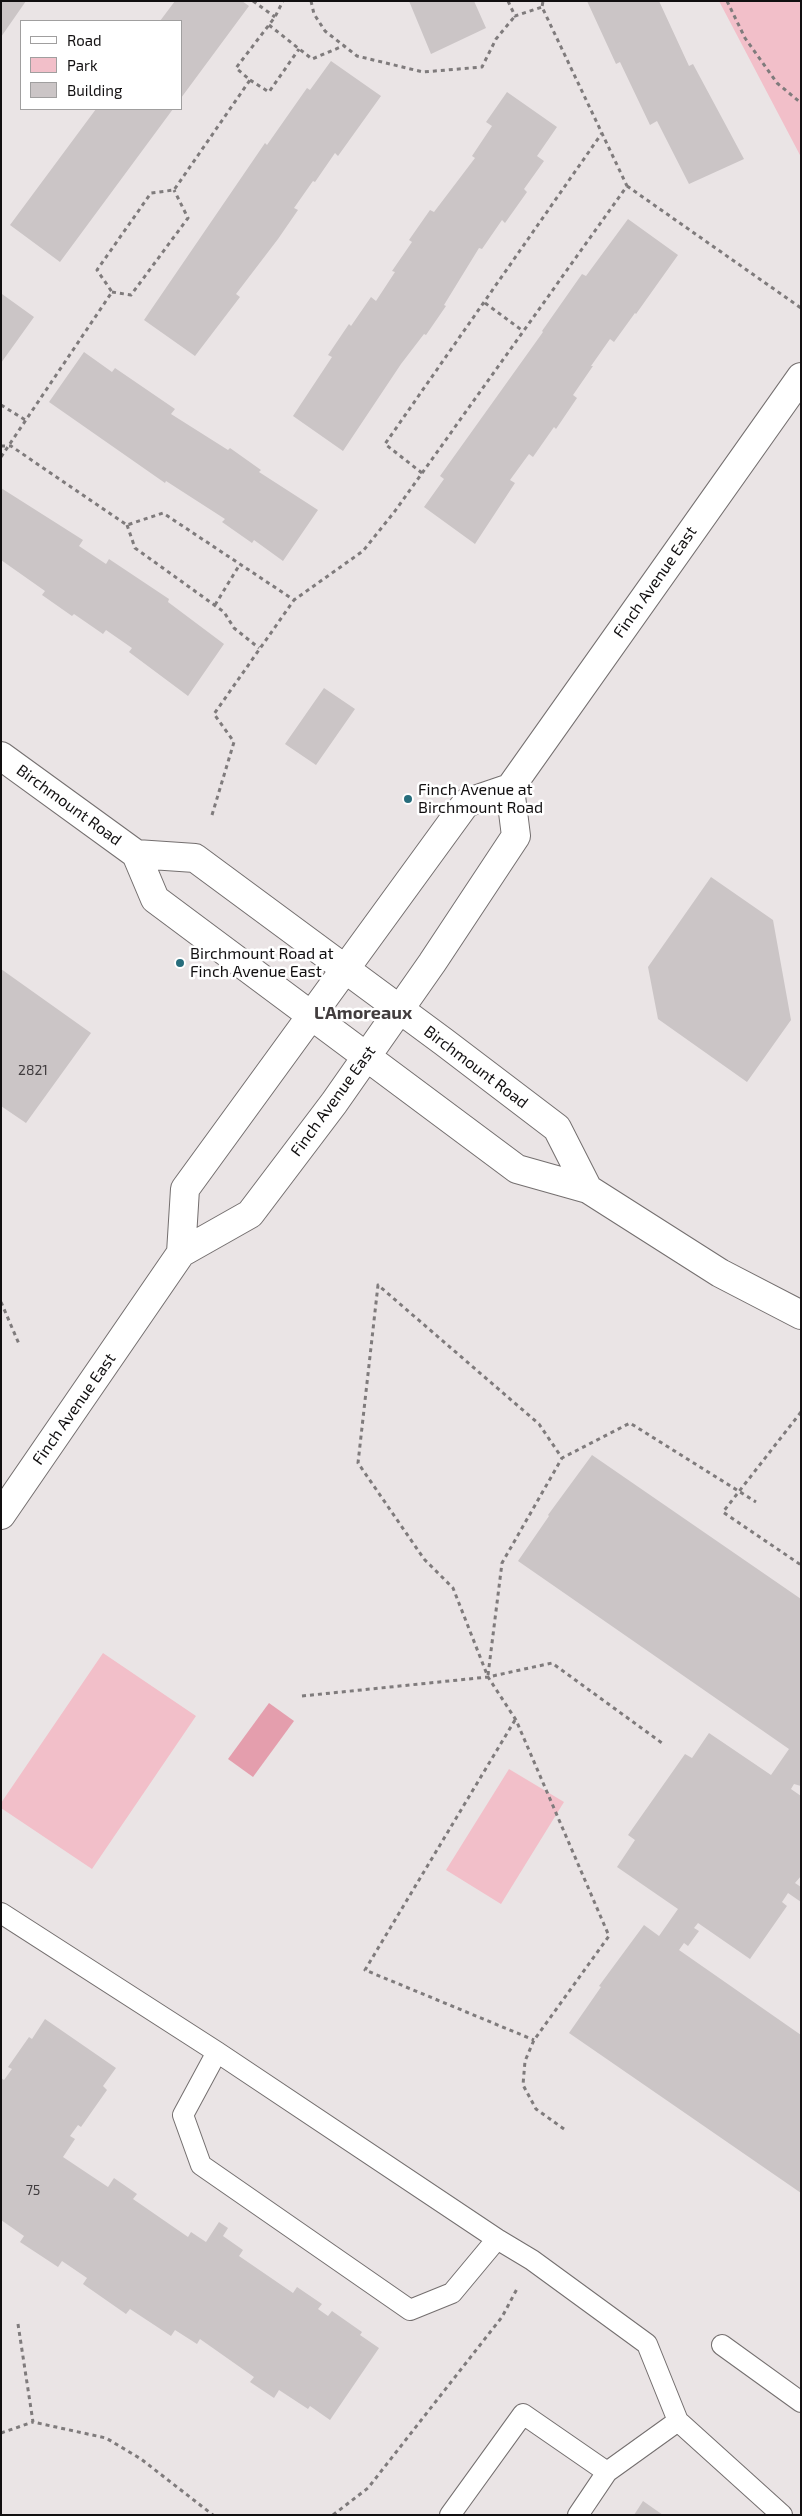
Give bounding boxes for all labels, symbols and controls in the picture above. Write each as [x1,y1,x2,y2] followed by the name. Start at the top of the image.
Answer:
[20,20,182,110] legend
[67,31,102,49] text: Road
[67,56,98,74] text: Park
[67,81,122,99] text: Building
[609,523,701,641] street label: Finch Avenue East
[13,760,125,850] street label: Birchmount Road
[418,780,543,818] place label: Finch Avenue at Birchmount Road
[402,793,414,805] marker: Finch Avenue at Birchmount Road
[190,944,334,982] place label: Birchmount Road at Finch Avenue East
[174,957,186,969] marker: Birchmount Road at Finch Avenue East
[314,1002,412,1024] district label: L'Amoreaux
[420,1022,532,1112] street label: Birchmount Road
[287,1042,379,1160] street label: Finch Avenue East
[18,1062,48,1078] house number: 2821
[28,1350,120,1468] street label: Finch Avenue East
[26,2182,40,2198] house number: 75

